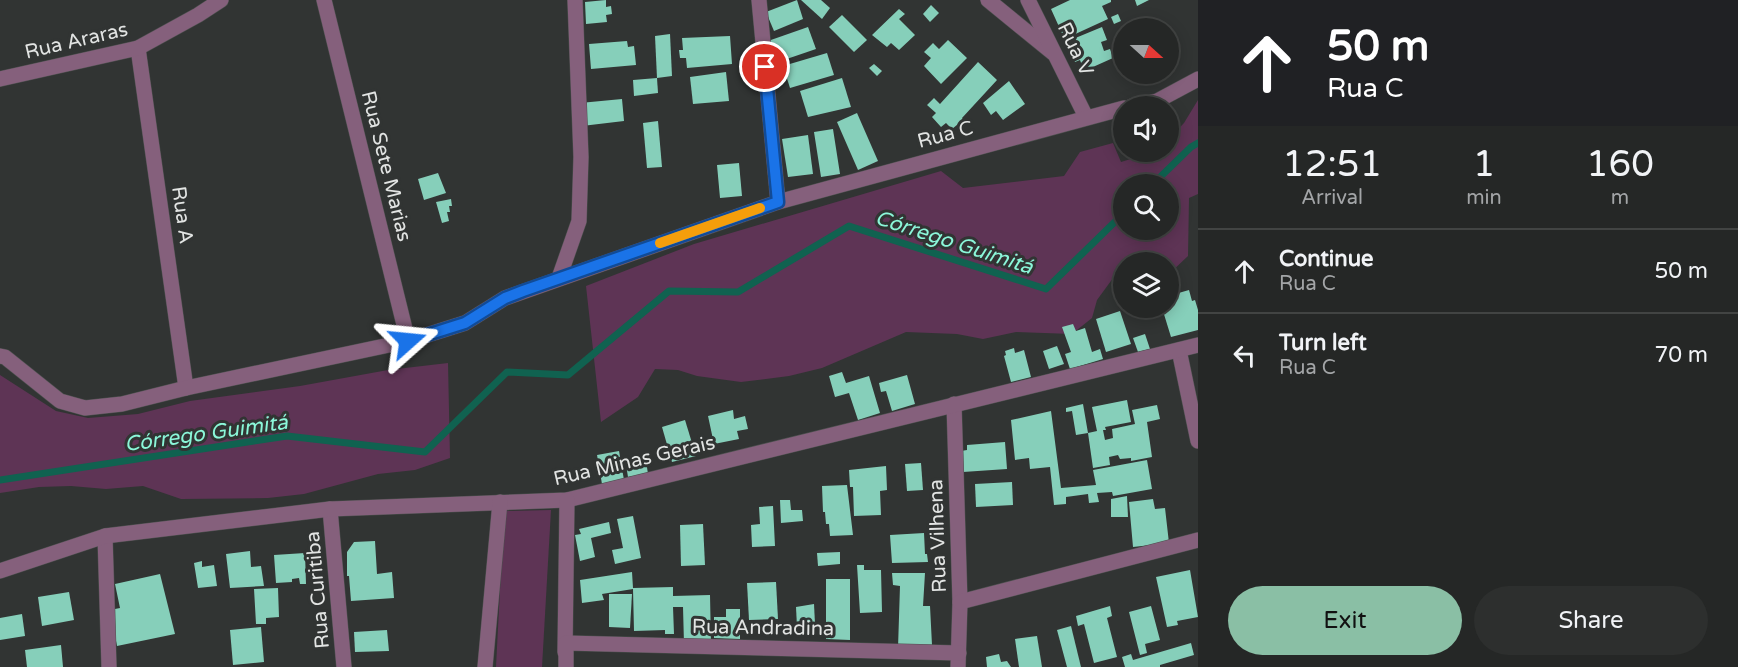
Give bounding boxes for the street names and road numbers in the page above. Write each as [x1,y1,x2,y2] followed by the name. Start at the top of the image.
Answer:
[22,17,130,64] street label: Rua Araras
[1052,19,1098,80] street label: Rua V
[356,88,416,244] street label: Rua Sete Marias
[915,116,976,154] street label: Rua C
[166,185,198,245] street label: Rua A
[551,431,717,491] street label: Rua Minas Gerais
[924,479,952,593] street label: Rua Vilhena
[301,530,335,650] street label: Rua Curitiba
[692,615,834,641] street label: Rua Andradina

